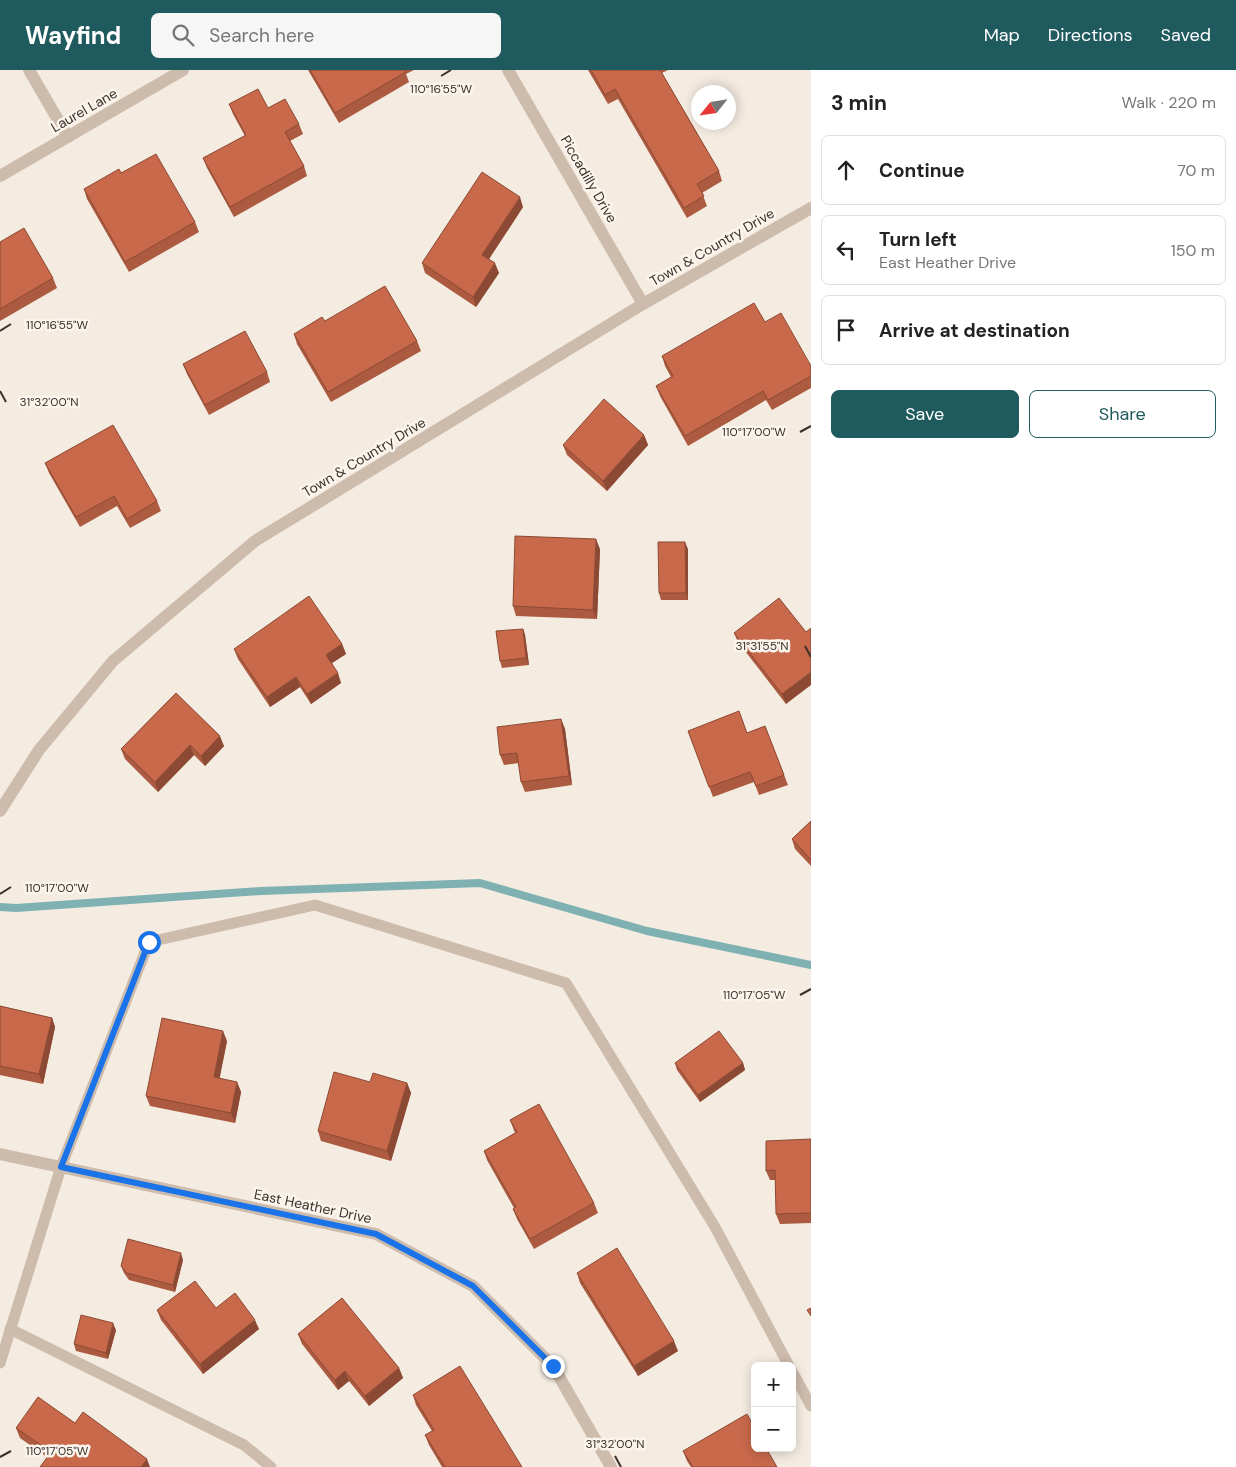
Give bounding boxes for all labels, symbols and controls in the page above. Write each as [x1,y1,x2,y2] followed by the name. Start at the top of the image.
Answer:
[151,13,501,58] search box
[25,20,121,51] text: Wayfind
[169,21,197,49] icon: search
[209,23,314,48] text: Search here
[984,23,1020,47] text: Map
[1048,23,1133,47] text: Directions
[1161,23,1211,47] text: Saved
[410,81,472,97] text: 110°16'55"W
[48,84,120,136] street label: Laurel Lane
[691,85,736,130] north arrow
[831,89,887,117] text: 3 min
[1122,92,1216,113] text: Walk · 220 m
[557,132,621,226] street label: Piccadilly Drive
[832,156,860,184] icon: ahead
[879,158,965,183] text: Continue
[1177,160,1215,181] text: 70 m
[647,204,778,290] street label: Town & Country Drive
[879,227,957,252] text: Turn left
[832,236,860,264] icon: left
[1171,240,1215,261] text: 150 m
[879,252,1016,273] text: East Heather Drive
[832,316,860,344] icon: arrive
[26,317,88,333] text: 110°16'55"W
[879,318,1070,343] text: Arrive at destination
[831,390,1019,438] button: Save
[1029,390,1216,438] button: Share
[20,394,78,410] text: 31°32'00"N
[299,413,429,501] street label: Town & Country Drive
[722,424,786,440] text: 110°17'00"W
[735,638,789,654] text: 31°31'55"N
[25,880,89,896] text: 110°17'00"W
[138,931,161,954] route start
[723,987,786,1003] text: 110°17'05"W
[252,1185,374,1227] street label: East Heather Drive
[542,1355,565,1378] route end
[751,1362,796,1452] map controls
[751,1362,796,1407] button: +
[751,1407,796,1452] button: −
[586,1436,644,1452] text: 31°32'00"N
[26,1443,89,1459] text: 110°17'05"W

